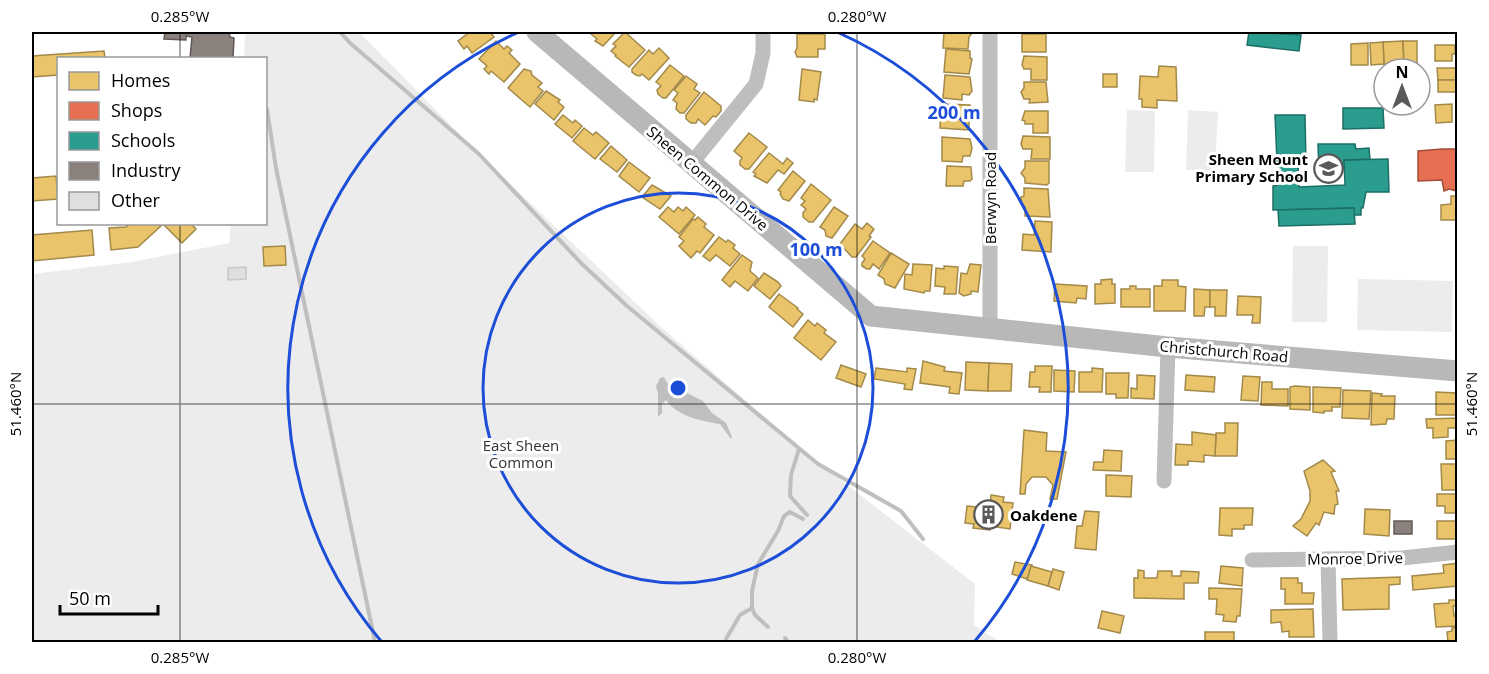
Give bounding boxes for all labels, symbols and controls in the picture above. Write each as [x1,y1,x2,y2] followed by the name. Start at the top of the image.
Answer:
[151,6,209,26] text: 0.285°W
[828,6,886,26] text: 0.280°W
[57,57,267,225] legend
[1372,57,1432,117] north arrow
[1395,61,1409,83] text: N
[111,68,170,92] text: Homes
[111,98,162,122] text: Shops
[927,100,981,124] text: 200 m
[643,121,773,235] street label: Sheen Common Drive
[111,128,175,152] text: Schools
[1195,149,1308,186] place label: Sheen Mount Primary School
[980,152,1000,244] street label: Berwyn Road
[1313,152,1345,184] school or university icon: Sheen Mount Primary School
[111,158,181,182] text: Industry
[111,188,161,212] text: Other
[789,237,843,261] text: 100 m
[1159,335,1289,367] street label: Christchurch Road
[5,372,25,436] text: 51.460°N
[1461,372,1481,436] text: 51.460°N
[668,378,688,398] centre of rings
[483,435,559,472] park label: East Sheen Common
[973,499,1005,531] building icon: Oakdene
[1010,505,1078,525] place label: Oakdene
[1307,547,1403,569] street label: Monroe Drive
[60,578,158,616] scale bar
[69,586,111,610] text: 50 m
[151,647,209,667] text: 0.285°W
[828,647,886,667] text: 0.280°W

